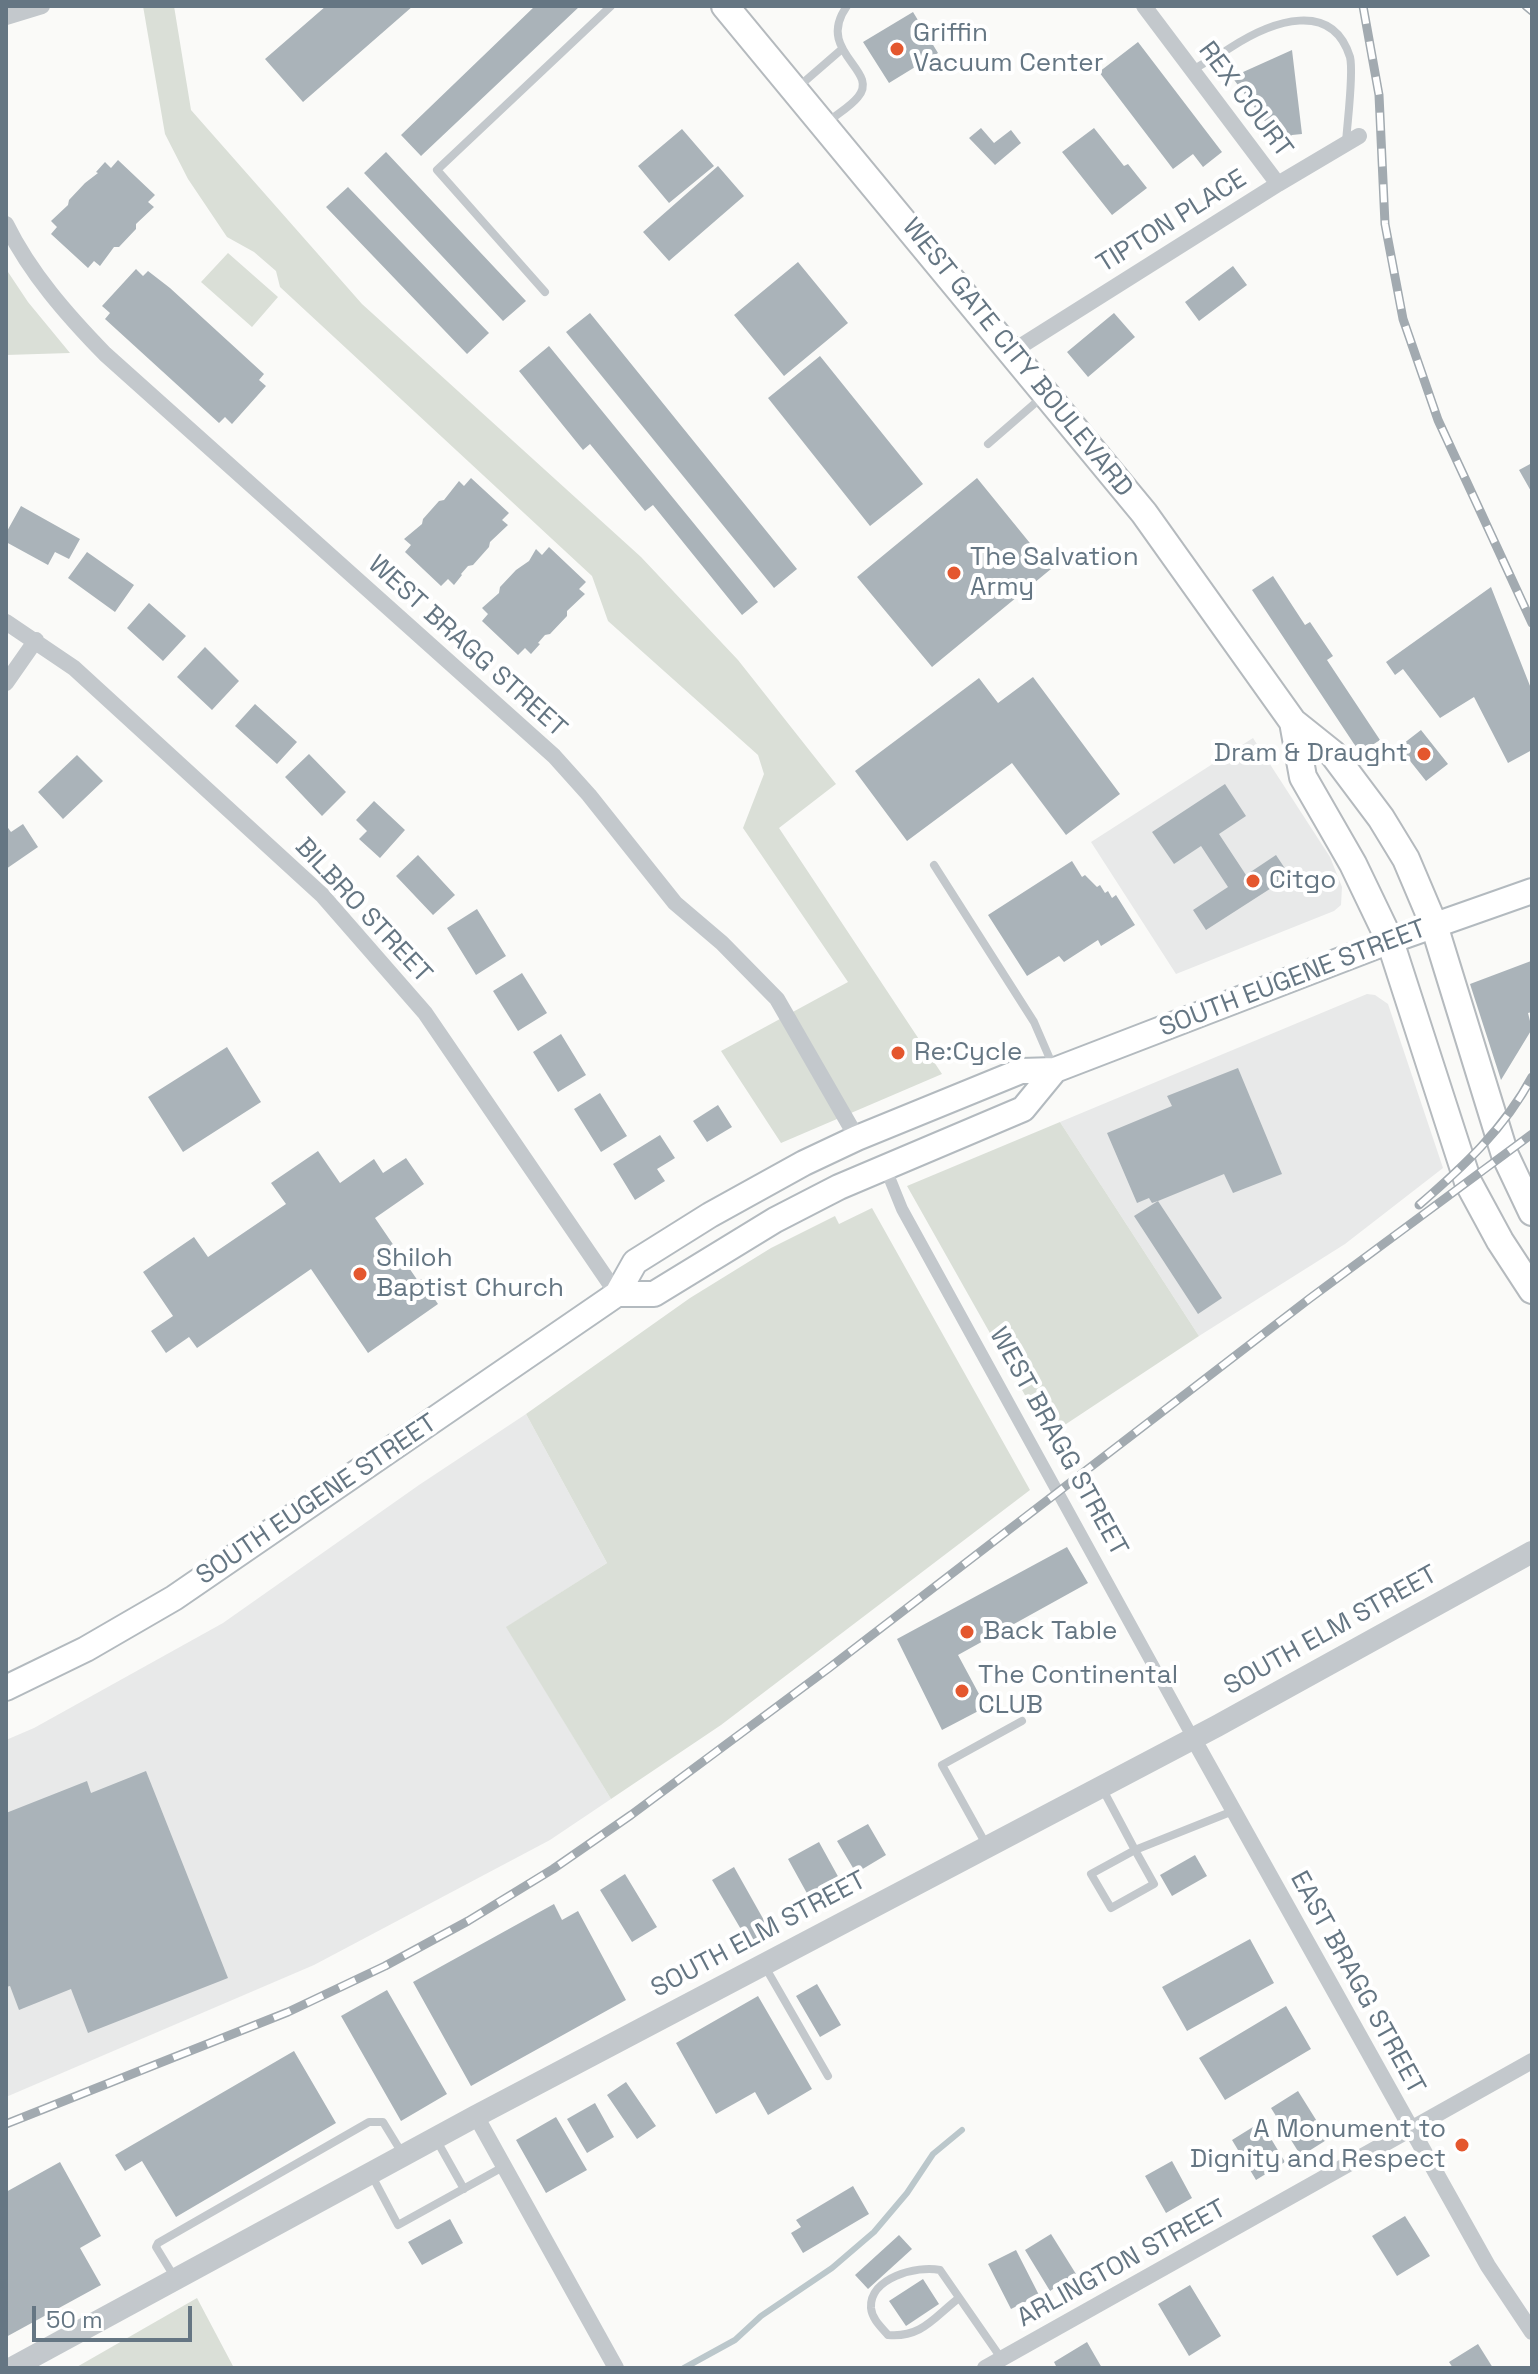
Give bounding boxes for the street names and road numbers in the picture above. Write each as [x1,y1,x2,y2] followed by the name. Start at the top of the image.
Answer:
[1191,36,1299,164] street label: REX COURT
[1092,164,1252,280] street label: TIPTON PLACE
[895,213,1139,503] street label: WEST GATE CITY BOULEVARD
[361,550,573,744] street label: WEST BRAGG STREET
[288,832,438,990] street label: BILBRO STREET
[1155,914,1431,1044] street label: SOUTH EUGENE STREET
[982,1322,1134,1562] street label: WEST BRAGG STREET
[191,1408,443,1592] street label: SOUTH EUGENE STREET
[1219,1559,1443,1703] street label: SOUTH ELM STREET
[646,1865,872,2005] street label: SOUTH ELM STREET
[1283,1866,1431,2100] street label: EAST BRAGG STREET
[1012,2194,1232,2334] street label: ARLINGTON STREET

